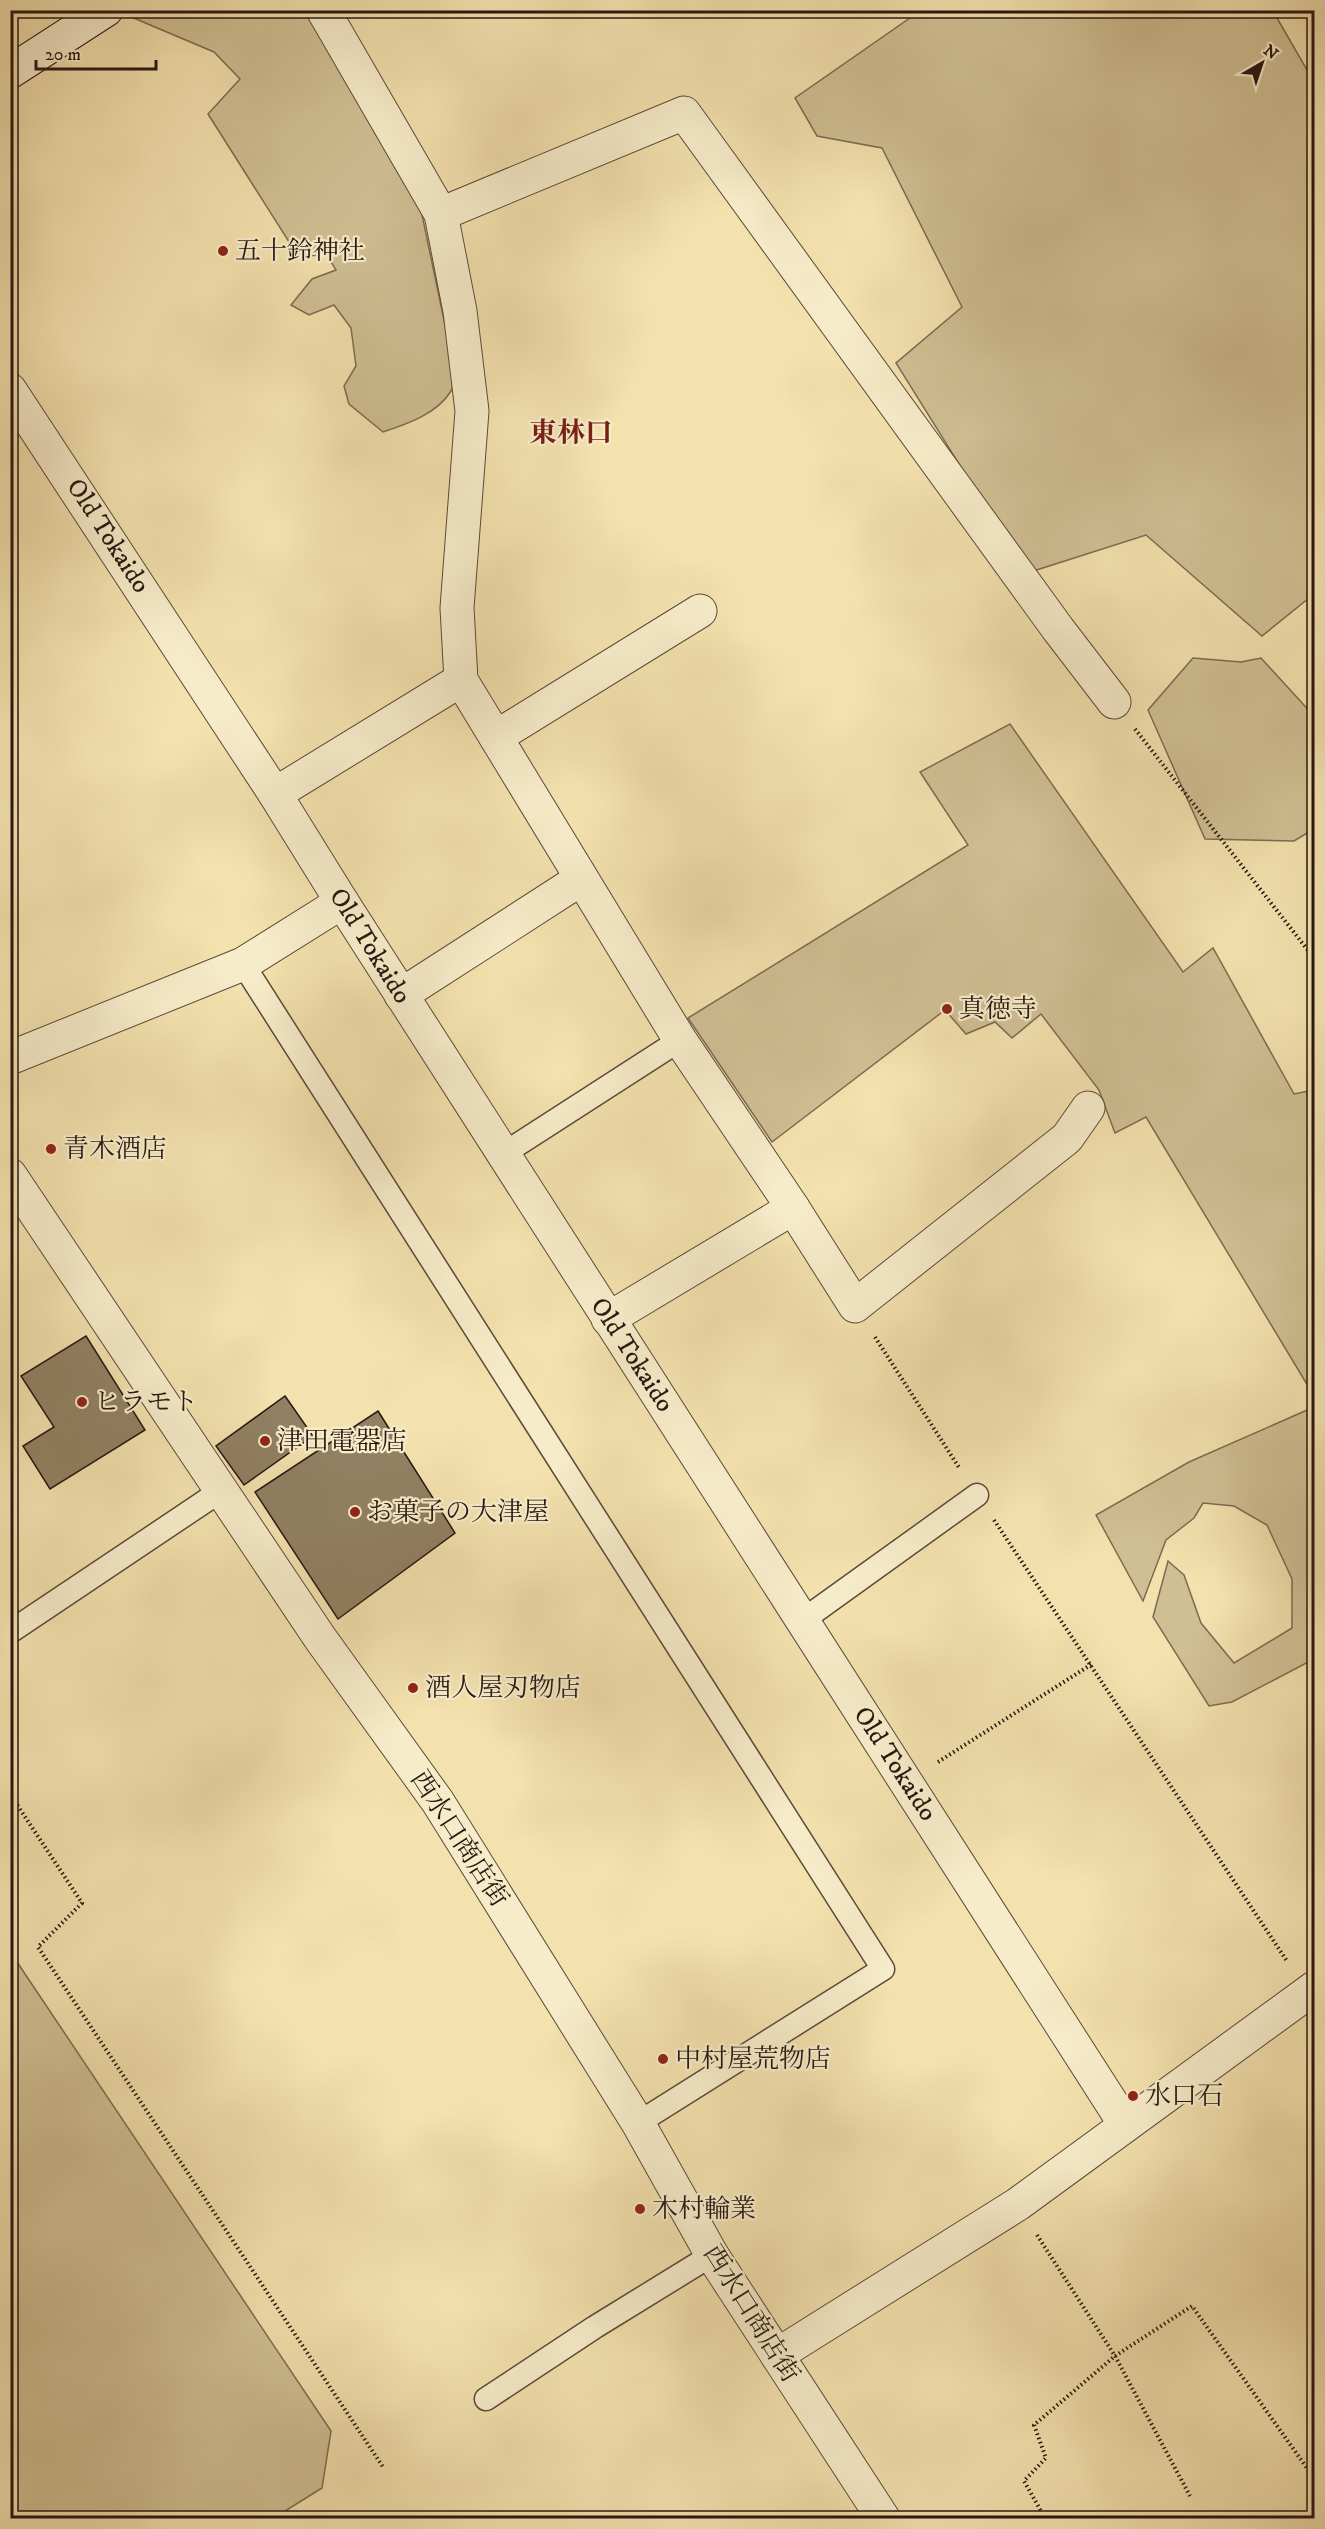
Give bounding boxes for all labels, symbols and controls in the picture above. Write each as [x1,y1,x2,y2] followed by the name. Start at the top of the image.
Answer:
[36,33,156,71] scale bar
[1232,33,1292,93] north arrow
[1259,40,1282,64] text: N
[45,44,81,66] text: 20 m
[235,235,365,268] place label: 五十鈴神社
[216,244,230,258] marker: 五十鈴神社
[529,416,613,451] district label: 東林口
[59,472,157,600] street label: Old Tokaido
[321,882,419,1010] street label: Old Tokaido
[959,993,1037,1026] place label: 真徳寺
[940,1002,954,1016] marker: 真徳寺
[63,1133,167,1166] place label: 青木酒店
[44,1142,58,1156] marker: 青木酒店
[583,1291,681,1419] street label: Old Tokaido
[94,1386,198,1419] place label: ヒラモト
[75,1395,89,1409] marker: ヒラモト
[277,1425,407,1458] place label: 津田電器店
[258,1434,272,1448] marker: 津田電器店
[367,1496,549,1529] place label: お菓子の大津屋
[348,1505,362,1519] marker: お菓子の大津屋
[425,1672,581,1705] place label: 酒人屋刃物店
[406,1681,420,1695] marker: 酒人屋刃物店
[846,1700,944,1828] street label: Old Tokaido
[403,1765,515,1913] street label: 西水口商店街
[675,2043,831,2076] place label: 中村屋荒物店
[656,2052,670,2066] marker: 中村屋荒物店
[1145,2080,1223,2113] place label: 水口石
[1126,2089,1140,2103] marker: 水口石
[652,2193,756,2226] place label: 木村輪業
[633,2202,647,2216] marker: 木村輪業
[696,2239,806,2389] street label: 西水口商店街

